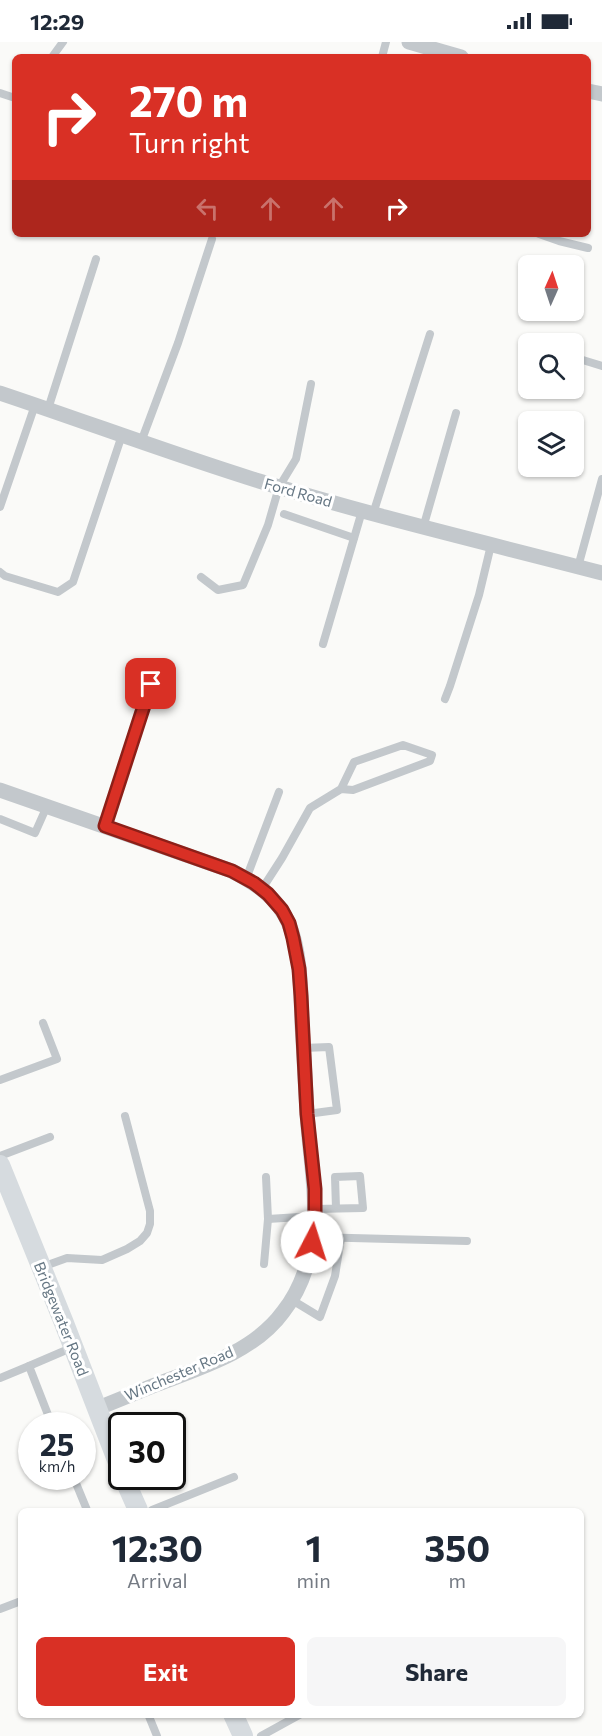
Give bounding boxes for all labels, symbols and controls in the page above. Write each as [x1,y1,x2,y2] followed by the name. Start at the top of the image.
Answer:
[30,8,84,35] text: 12:29
[129,74,248,126] text: 270 m
[30,78,108,156] icon: right
[129,126,249,159] text: Turn right
[191,192,224,225] icon: left
[254,192,287,225] icon: ahead
[317,192,350,225] icon: ahead
[380,192,413,225] icon: right
[518,255,584,321] north arrow
[518,255,584,477] map controls
[518,333,584,399] button: search
[518,411,584,477] button: layers
[262,474,334,510] street label: Ford Road
[125,658,176,709] pin
[134,667,167,700] icon: arrive
[280,1210,344,1274] position arrow
[31,1259,93,1378] street label: Bridgewater Road
[122,1342,236,1404] street label: Winchester Road
[108,1412,186,1490] speed limit sign: 30
[40,1425,74,1462] text: 25
[39,1457,75,1475] text: km/h
[112,1525,203,1569] text: 12:30
[305,1525,322,1569] text: 1
[424,1525,490,1569] text: 350
[127,1568,188,1592] text: Arrival
[297,1568,331,1592] text: min
[449,1568,466,1592] text: m
[36,1637,295,1706] button: Exit
[307,1637,566,1706] button: Share

